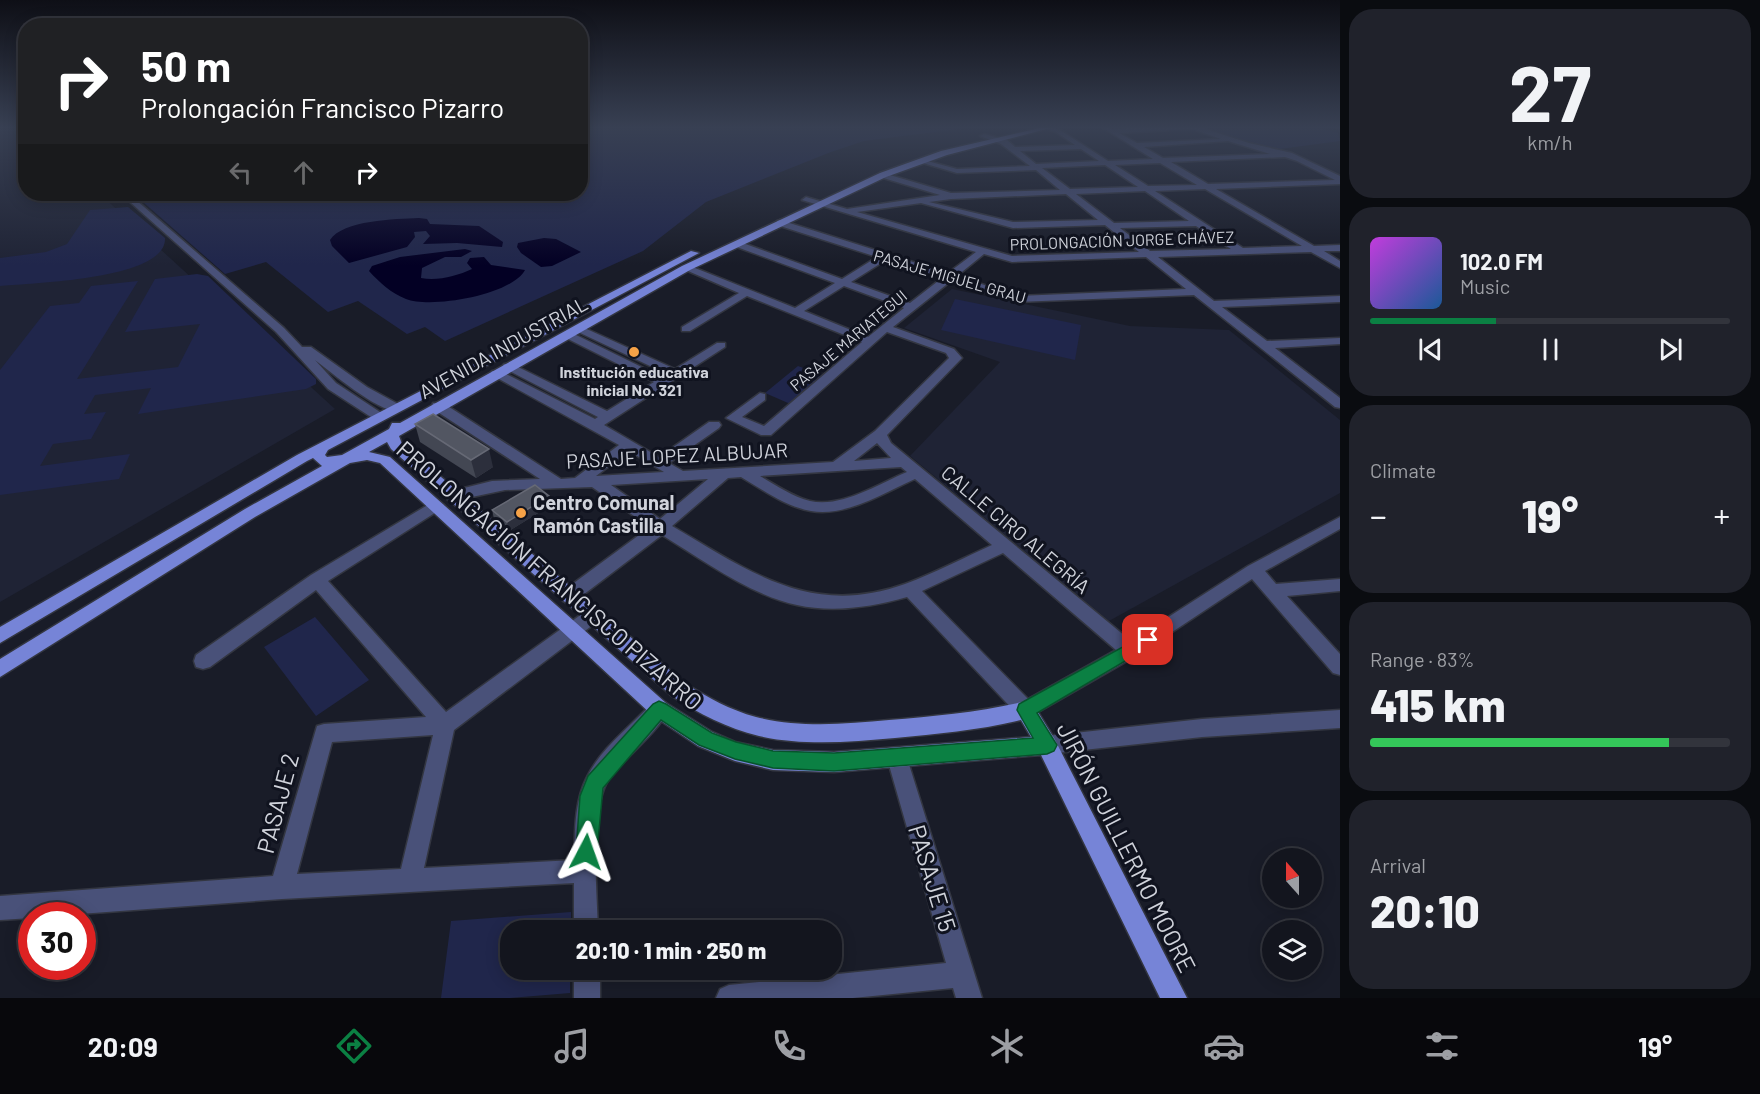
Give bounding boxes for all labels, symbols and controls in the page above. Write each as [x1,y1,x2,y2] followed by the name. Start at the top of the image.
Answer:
[141,40,231,90] text: 50 m
[42,42,120,120] icon: right
[1509,44,1591,138] text: 27
[141,91,504,123] text: Prolongación Francisco Pizarro
[1527,130,1573,154] text: km/h
[224,156,257,189] icon: left
[287,156,320,189] icon: ahead
[350,156,383,189] icon: right
[1009,227,1235,253] street label: PROLONGACIÓN JORGE CHÁVEZ
[872,245,1028,307] street label: PASAJE MIGUEL GRAU
[1460,248,1543,274] text: 102.0 FM
[1460,274,1510,298] text: Music
[786,286,910,394] street label: PASAJE MARIATEGUI
[415,291,591,403] street label: AVENIDA INDUSTRIAL
[1414,333,1447,366] icon: previous
[1534,333,1567,366] icon: pause
[1654,333,1687,366] icon: next
[627,345,641,359] marker: Institución educativa inicial No. 321
[559,362,709,399] place label: Institución educativa inicial No. 321
[391,434,709,716] street label: PROLONGACIÓN FRANCISCO PIZARRO
[566,437,788,473] street label: PASAJE LOPEZ ALBUJAR
[1370,458,1436,482] text: Climate
[937,460,1095,598] street label: CALLE CIRO ALEGRÍA
[1522,488,1578,542] text: 19°
[533,490,674,537] place label: Centro Comunal Ramón Castilla
[1370,495,1387,535] text: −
[1714,495,1730,535] text: +
[514,506,528,520] marker: Centro Comunal Ramón Castilla
[1122,614,1173,665] pin
[1131,623,1164,656] icon: arrive
[1370,647,1474,671] text: Range · 83%
[1370,677,1506,731] text: 415 km
[1051,717,1203,977] street label: JIRÓN GUILLERMO MOORE
[250,750,304,856] street label: PASAJE 2
[554,820,618,884] position arrow
[903,821,963,935] street label: PASAJE 15
[1262,848,1322,908] north arrow
[1262,848,1322,980] map controls
[1370,853,1426,877] text: Arrival
[1370,883,1480,937] text: 20:10
[18,902,96,980] speed limit sign: 30
[1262,920,1322,980] button: layers
[576,937,766,963] text: 20:10 · 1 min · 250 m
[333,1025,375,1067] icon: directions
[551,1025,593,1067] icon: music
[768,1025,810,1067] icon: phone
[986,1025,1028,1067] icon: climate
[1203,1025,1245,1067] icon: car
[1421,1025,1463,1067] icon: filters
[88,1030,158,1062] text: 20:09
[1638,1030,1672,1062] text: 19°

